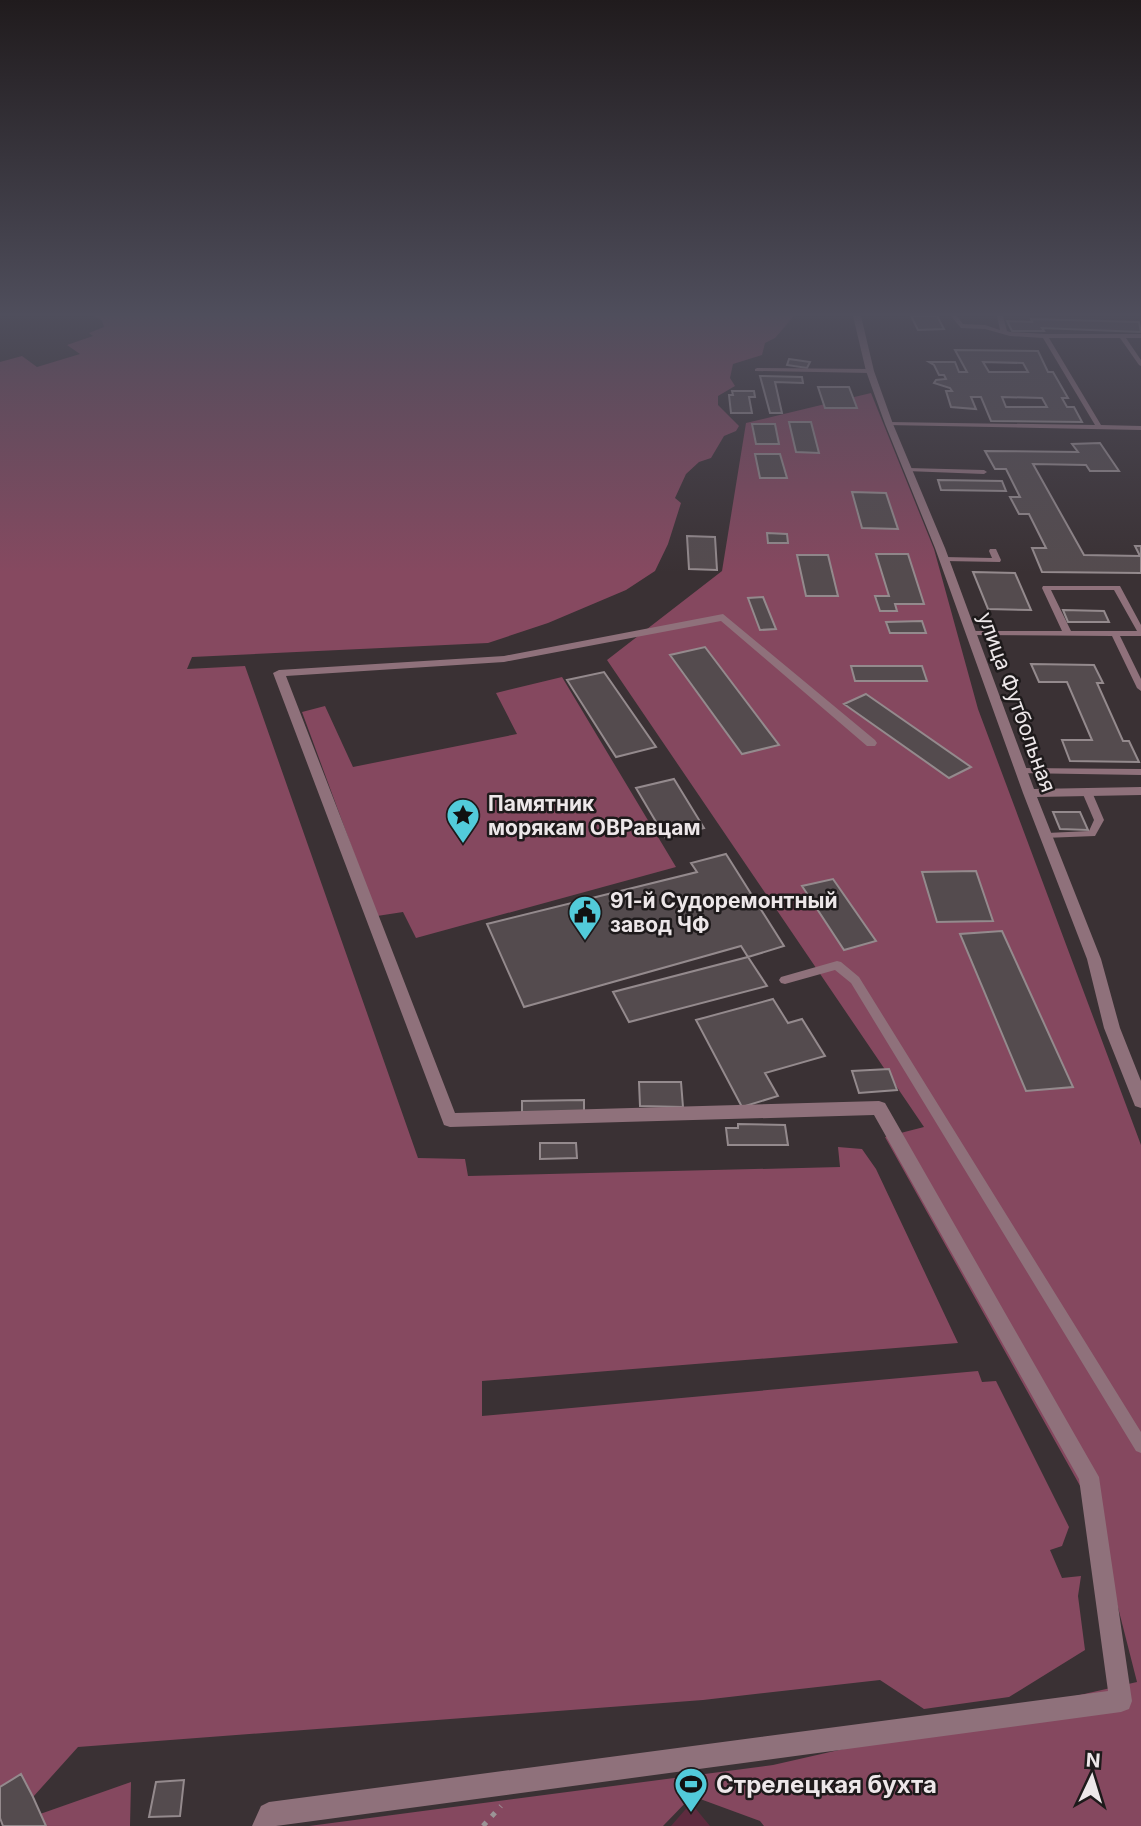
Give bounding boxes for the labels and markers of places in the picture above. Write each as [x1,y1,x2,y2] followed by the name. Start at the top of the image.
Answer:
[488,791,701,840] place label: Памятник морякам ОВРавцам
[444,796,482,845] place icon: Памятник морякам ОВРавцам
[610,888,838,937] place label: 91-й Судоремонтный завод ЧФ
[566,893,604,942] public building icon: 91-й Судоремонтный завод ЧФ
[672,1765,710,1814] sports icon: Стрелецкая бухта
[716,1770,937,1799] place label: Стрелецкая бухта

